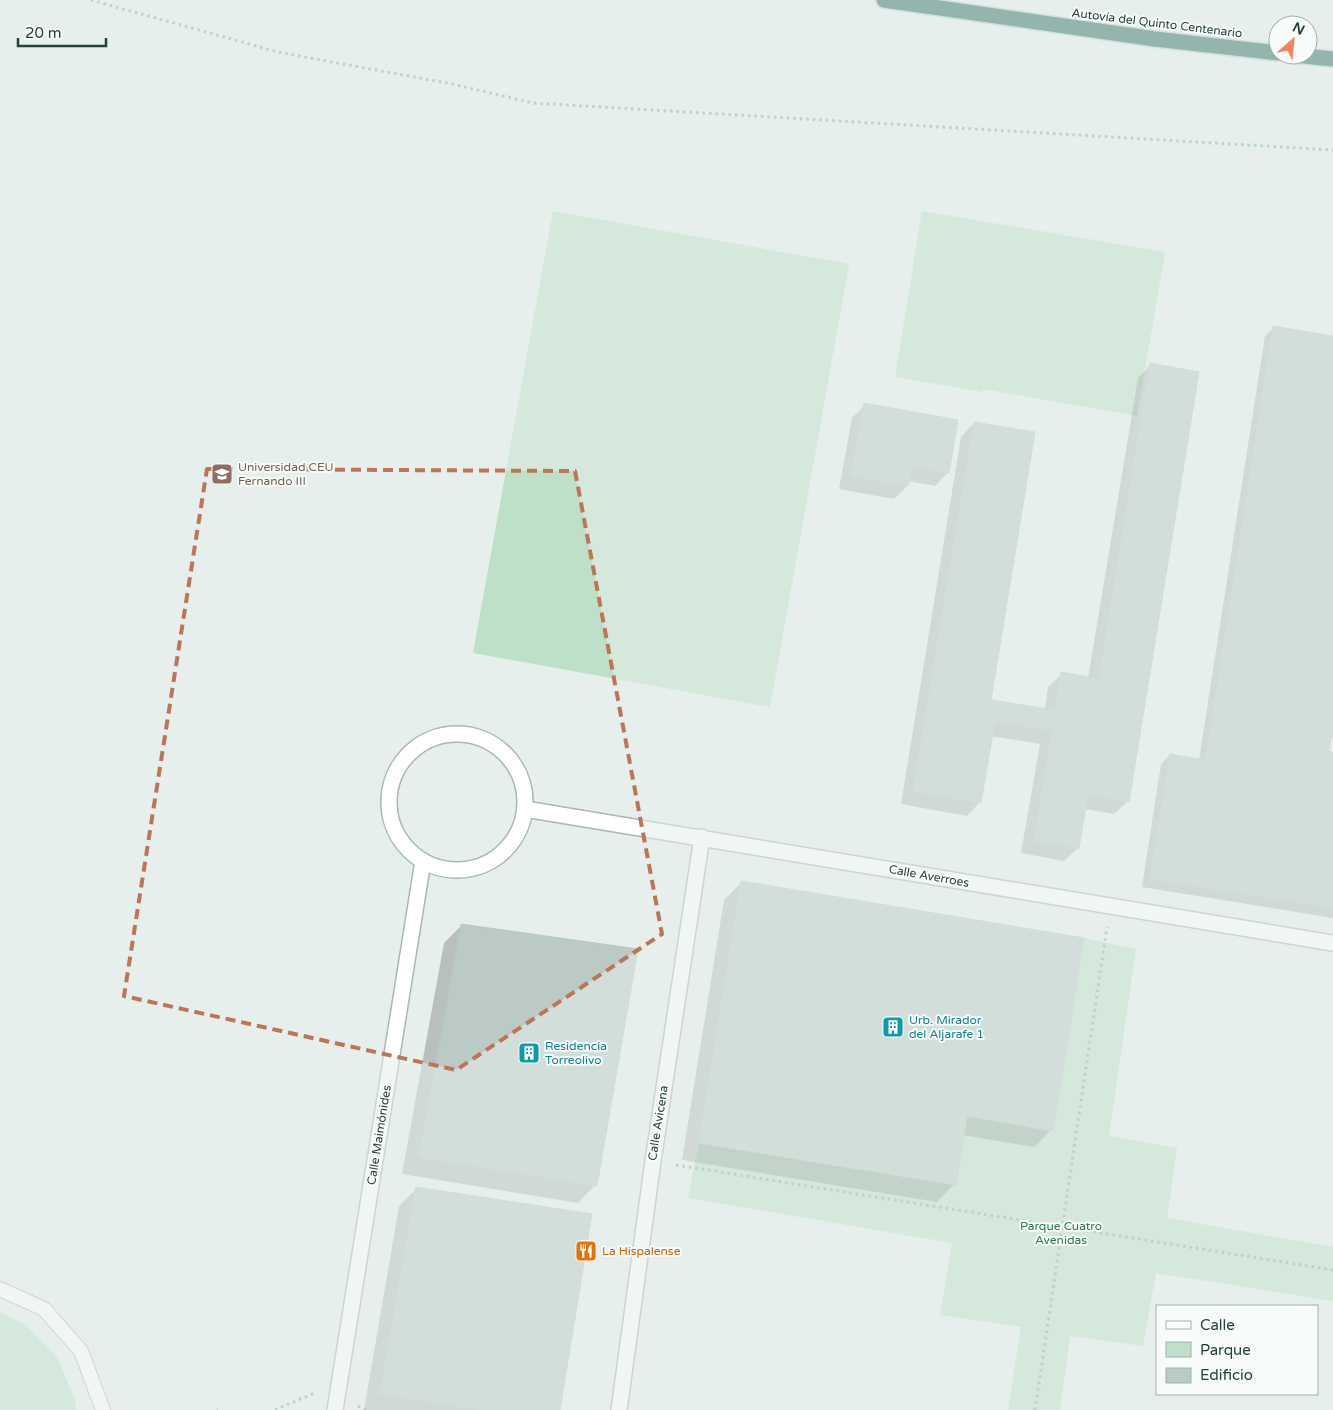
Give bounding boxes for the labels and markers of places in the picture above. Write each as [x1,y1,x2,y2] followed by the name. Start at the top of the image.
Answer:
[238,460,334,488] place label: Universidad CEU Fernando III
[210,462,234,486] school or university icon: Universidad CEU Fernando III
[909,1013,984,1041] place label: Urb. Mirador del Aljarafe 1
[881,1015,905,1039] building icon: Urb. Mirador del Aljarafe 1
[545,1039,607,1067] place label: Residencia Torreolivo
[517,1041,541,1065] building icon: Residencia Torreolivo
[574,1239,598,1263] restaurant icon: La Hispalense
[602,1244,681,1258] place label: La Hispalense

